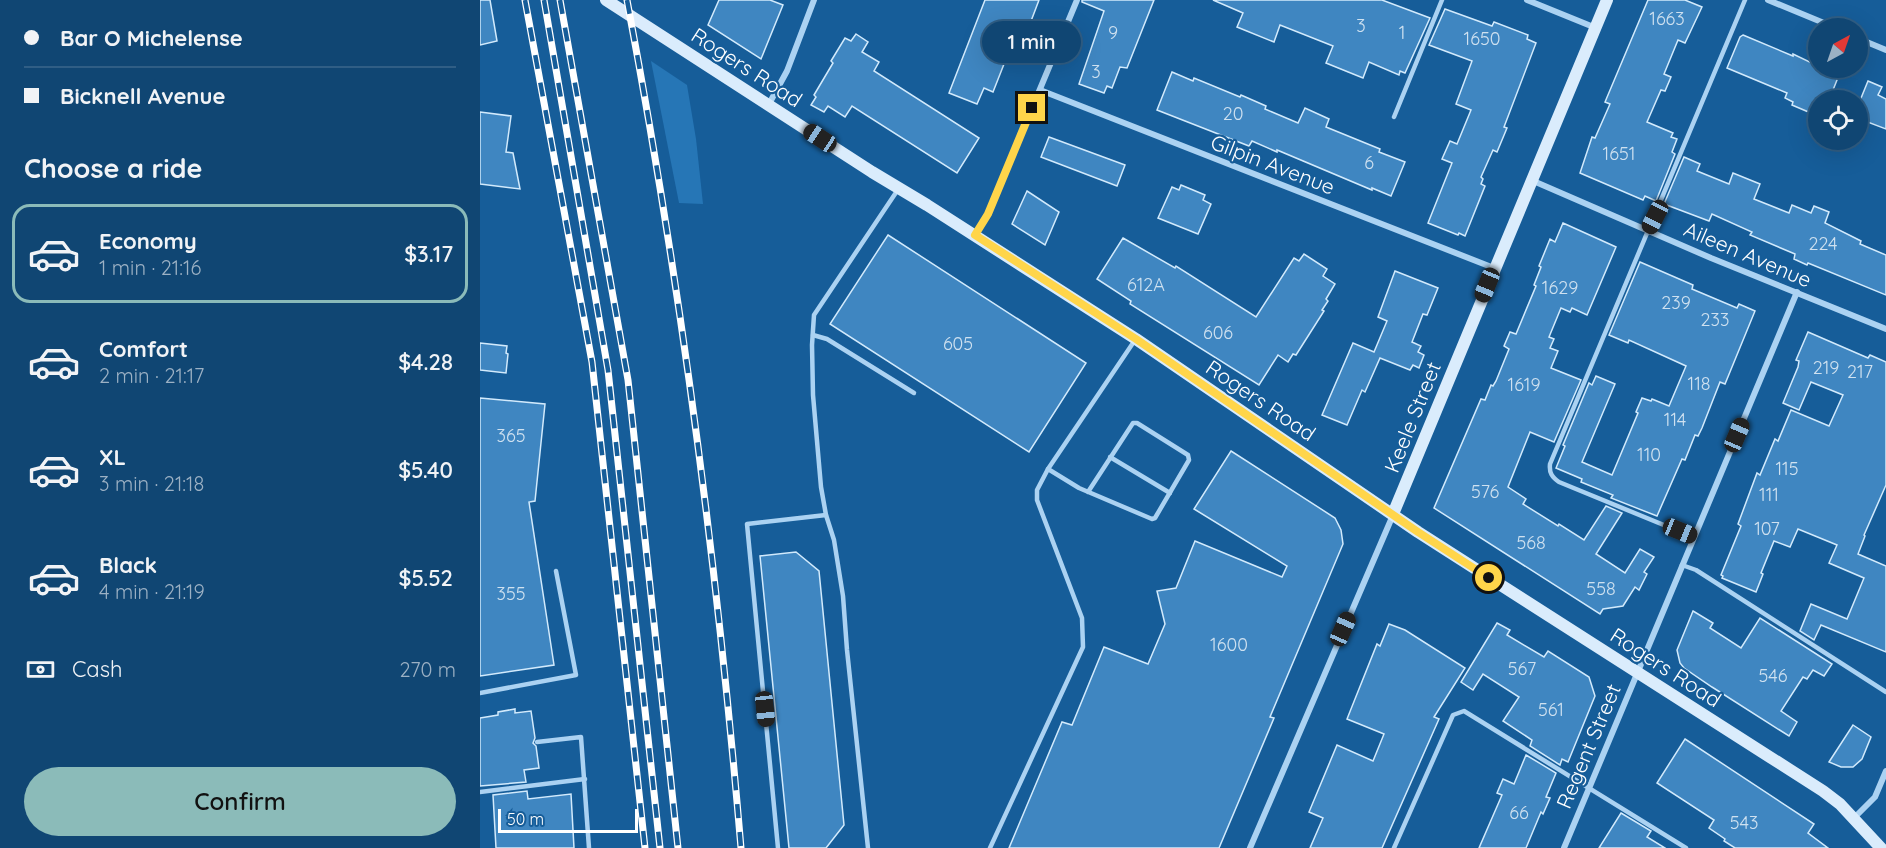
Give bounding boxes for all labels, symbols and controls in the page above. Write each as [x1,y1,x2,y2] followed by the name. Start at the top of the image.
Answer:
[1649,7,1685,30] house number: 1663
[1356,14,1366,37] house number: 3
[1808,18,1868,78] north arrow
[1808,18,1868,150] map controls
[982,21,1082,63] callout: 1 min
[1108,21,1118,44] house number: 9
[1399,21,1405,44] house number: 1
[687,22,807,112] street label: Rogers Road
[60,24,243,52] text: Bar O Michelense
[1464,27,1500,50] house number: 1650
[1008,29,1055,54] text: 1 min
[1091,60,1101,83] house number: 3
[60,82,225,110] text: Bicknell Avenue
[1808,90,1868,150] button: locate
[1018,94,1045,121] route end
[1223,102,1243,125] house number: 20
[800,121,840,155] car
[1207,128,1339,200] street label: Gilpin Avenue
[1603,142,1635,165] house number: 1651
[24,151,202,185] text: Choose a ride
[1364,151,1374,174] house number: 6
[1639,197,1671,237] car
[1680,215,1816,293] street label: Aileen Avenue
[27,227,81,281] icon: car
[99,227,197,255] text: Economy
[1808,232,1838,255] house number: 224
[404,240,453,268] text: $3.17
[99,255,201,280] text: 1 min · 21:16
[1472,265,1502,305] car
[1127,273,1165,296] house number: 612A
[1542,276,1578,299] house number: 1629
[1661,291,1691,314] house number: 239
[1701,308,1729,331] house number: 233
[1203,321,1233,344] house number: 606
[943,332,973,355] house number: 605
[27,335,81,389] icon: car
[99,335,188,363] text: Comfort
[398,348,453,376] text: $4.28
[1201,354,1321,446] street label: Rogers Road
[1813,356,1839,379] house number: 219
[1378,358,1446,476] street label: Keele Street
[1847,360,1873,383] house number: 217
[99,363,204,388] text: 2 min · 21:17
[1687,372,1711,395] house number: 118
[1508,373,1540,396] house number: 1619
[1664,408,1686,431] house number: 114
[1722,415,1752,455] car
[497,424,525,447] house number: 365
[27,443,81,497] icon: car
[99,443,126,471] text: XL
[1637,443,1661,466] house number: 110
[398,456,453,484] text: $5.40
[1775,457,1799,480] house number: 115
[99,471,204,496] text: 3 min · 21:18
[1471,480,1499,503] house number: 576
[1759,483,1779,506] house number: 111
[1660,516,1700,546] car
[1754,517,1780,540] house number: 107
[1516,531,1546,554] house number: 568
[27,551,81,605] icon: car
[99,551,157,579] text: Black
[399,564,453,592] text: $5.52
[1475,564,1502,591] route start
[1586,577,1616,600] house number: 558
[99,579,205,604] text: 4 min · 21:19
[496,582,526,605] house number: 355
[1327,609,1359,649] car
[1606,622,1726,712] street label: Rogers Road
[1210,633,1248,656] house number: 1600
[24,653,57,686] icon: cash
[72,655,123,683] text: Cash
[399,657,456,682] text: 270 m
[1508,657,1536,680] house number: 567
[1759,664,1788,687] house number: 546
[1550,680,1626,812] street label: Regent Street
[754,690,776,728] car
[1538,698,1564,721] house number: 561
[24,767,456,836] button: Confirm
[1509,801,1529,824] house number: 66
[498,806,638,834] scale bar
[507,809,544,829] text: 50 m
[1730,811,1758,834] house number: 543

